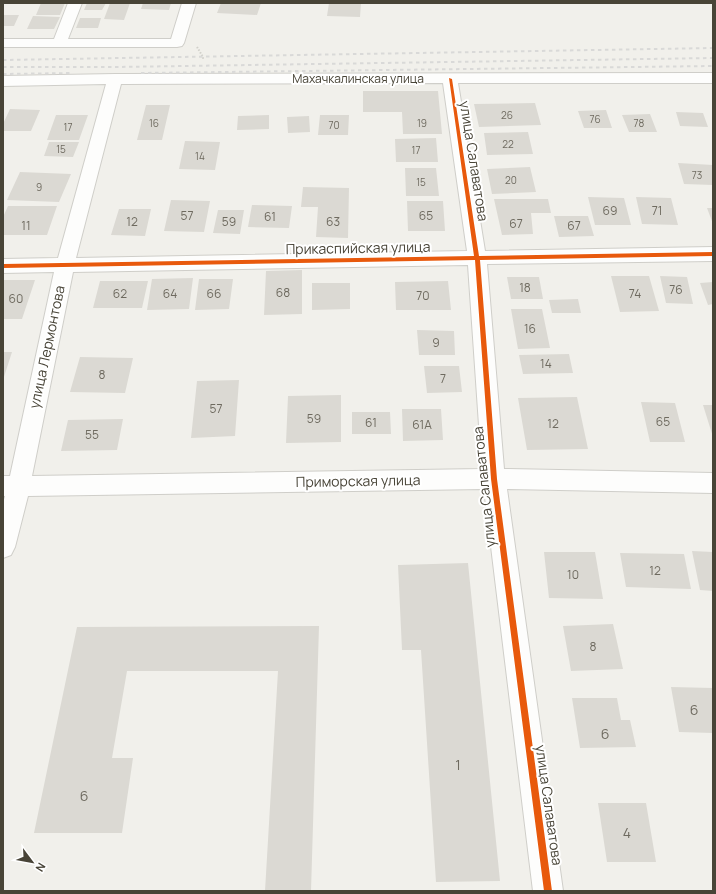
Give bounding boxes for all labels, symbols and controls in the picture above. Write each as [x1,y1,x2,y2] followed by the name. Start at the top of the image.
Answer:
[292,70,424,87] street label: Махачкалинская улица
[456,99,493,223] street label: улица Салаватова
[501,108,513,122] house number: 26
[589,112,601,126] house number: 76
[149,116,159,130] house number: 16
[417,116,427,130] house number: 19
[634,116,645,130] house number: 78
[328,118,340,132] house number: 70
[64,120,72,134] house number: 17
[502,137,514,151] house number: 22
[56,142,66,156] house number: 15
[412,143,420,157] house number: 17
[195,149,205,163] house number: 14
[692,168,702,182] house number: 73
[505,173,517,187] house number: 20
[416,175,426,189] house number: 15
[36,180,42,194] house number: 9
[603,202,617,219] house number: 69
[652,202,662,219] house number: 71
[181,207,193,224] house number: 57
[419,207,433,224] house number: 65
[264,208,276,225] house number: 61
[126,213,138,230] house number: 12
[222,213,236,230] house number: 59
[326,213,340,230] house number: 63
[509,215,523,232] house number: 67
[21,217,31,234] house number: 11
[567,217,581,234] house number: 67
[285,237,431,258] street label: Прикаспийская улица
[519,279,531,296] house number: 18
[669,281,683,298] house number: 76
[24,284,69,410] street label: улица Лермонтова
[276,284,290,301] house number: 68
[113,285,127,302] house number: 62
[163,285,177,302] house number: 64
[207,285,221,302] house number: 66
[629,285,641,302] house number: 74
[416,287,430,304] house number: 70
[9,290,23,307] house number: 60
[524,320,536,337] house number: 16
[432,334,440,351] house number: 9
[540,355,552,372] house number: 14
[99,366,106,383] house number: 8
[440,370,446,387] house number: 7
[210,400,222,417] house number: 57
[307,410,321,427] house number: 59
[656,413,670,430] house number: 65
[365,414,377,431] house number: 61
[547,415,559,432] house number: 12
[412,416,432,433] house number: 61А
[85,426,99,443] house number: 55
[468,426,499,549] street label: улица Салаватова
[295,470,421,491] street label: Приморская улица
[649,562,661,579] house number: 12
[567,566,579,583] house number: 10
[590,638,597,655] house number: 8
[690,700,698,719] house number: 6
[601,724,609,743] house number: 6
[532,743,567,867] street label: улица Салаватова
[455,755,461,774] house number: 1
[80,786,88,805] house number: 6
[623,823,631,842] house number: 4
[12,842,52,882] north arrow
[32,860,49,875] text: N

